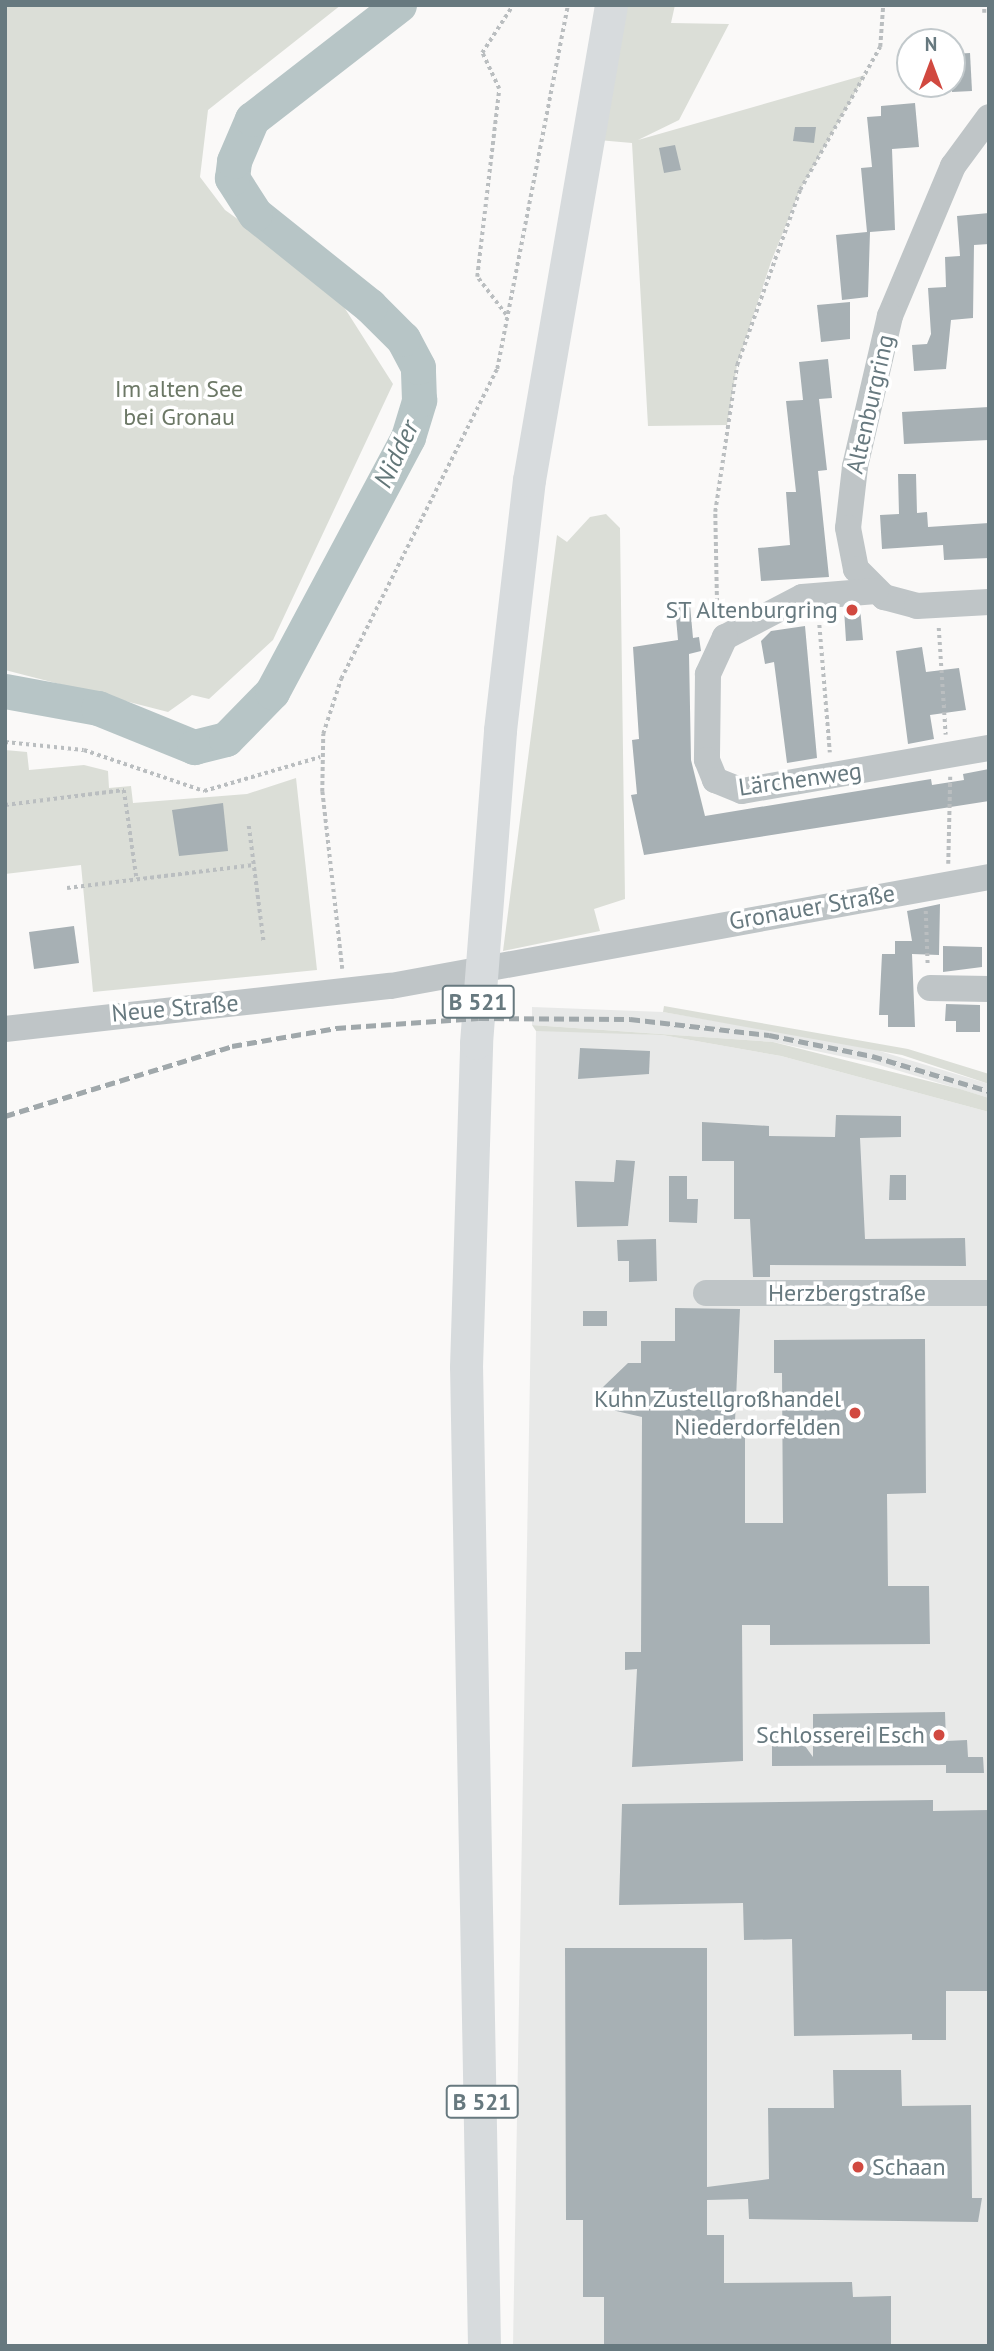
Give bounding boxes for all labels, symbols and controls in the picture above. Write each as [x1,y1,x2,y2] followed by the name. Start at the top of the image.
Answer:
[896,28,966,98] north arrow
[925,32,937,56] text: N
[840,332,900,476] street label: Altenburgring
[115,375,243,431] park label: Im alten See bei Gronau
[367,415,425,493] water label: Nidder
[664,596,838,624] place label: ST Altenburgring
[844,602,860,618] marker: ST Altenburgring
[737,756,863,802] street label: Lärchenweg
[727,878,897,936] street label: Gronauer Straße
[441,982,515,1021] road number: B 521
[110,988,240,1028] street label: Neue Straße
[768,1279,926,1307] street label: Herzbergstraße
[593,1385,841,1441] place label: Kuhn Zustellgroßhandel Niederdorfelden
[847,1405,863,1421] marker: Kuhn Zustellgroßhandel Niederdorfelden
[756,1721,925,1749] place label: Schlosserei Esch
[931,1727,947,1743] marker: Schlosserei Esch
[445,2082,519,2122] road number: B 521
[872,2153,946,2181] place label: Schaan
[850,2159,866,2175] marker: Schaan

